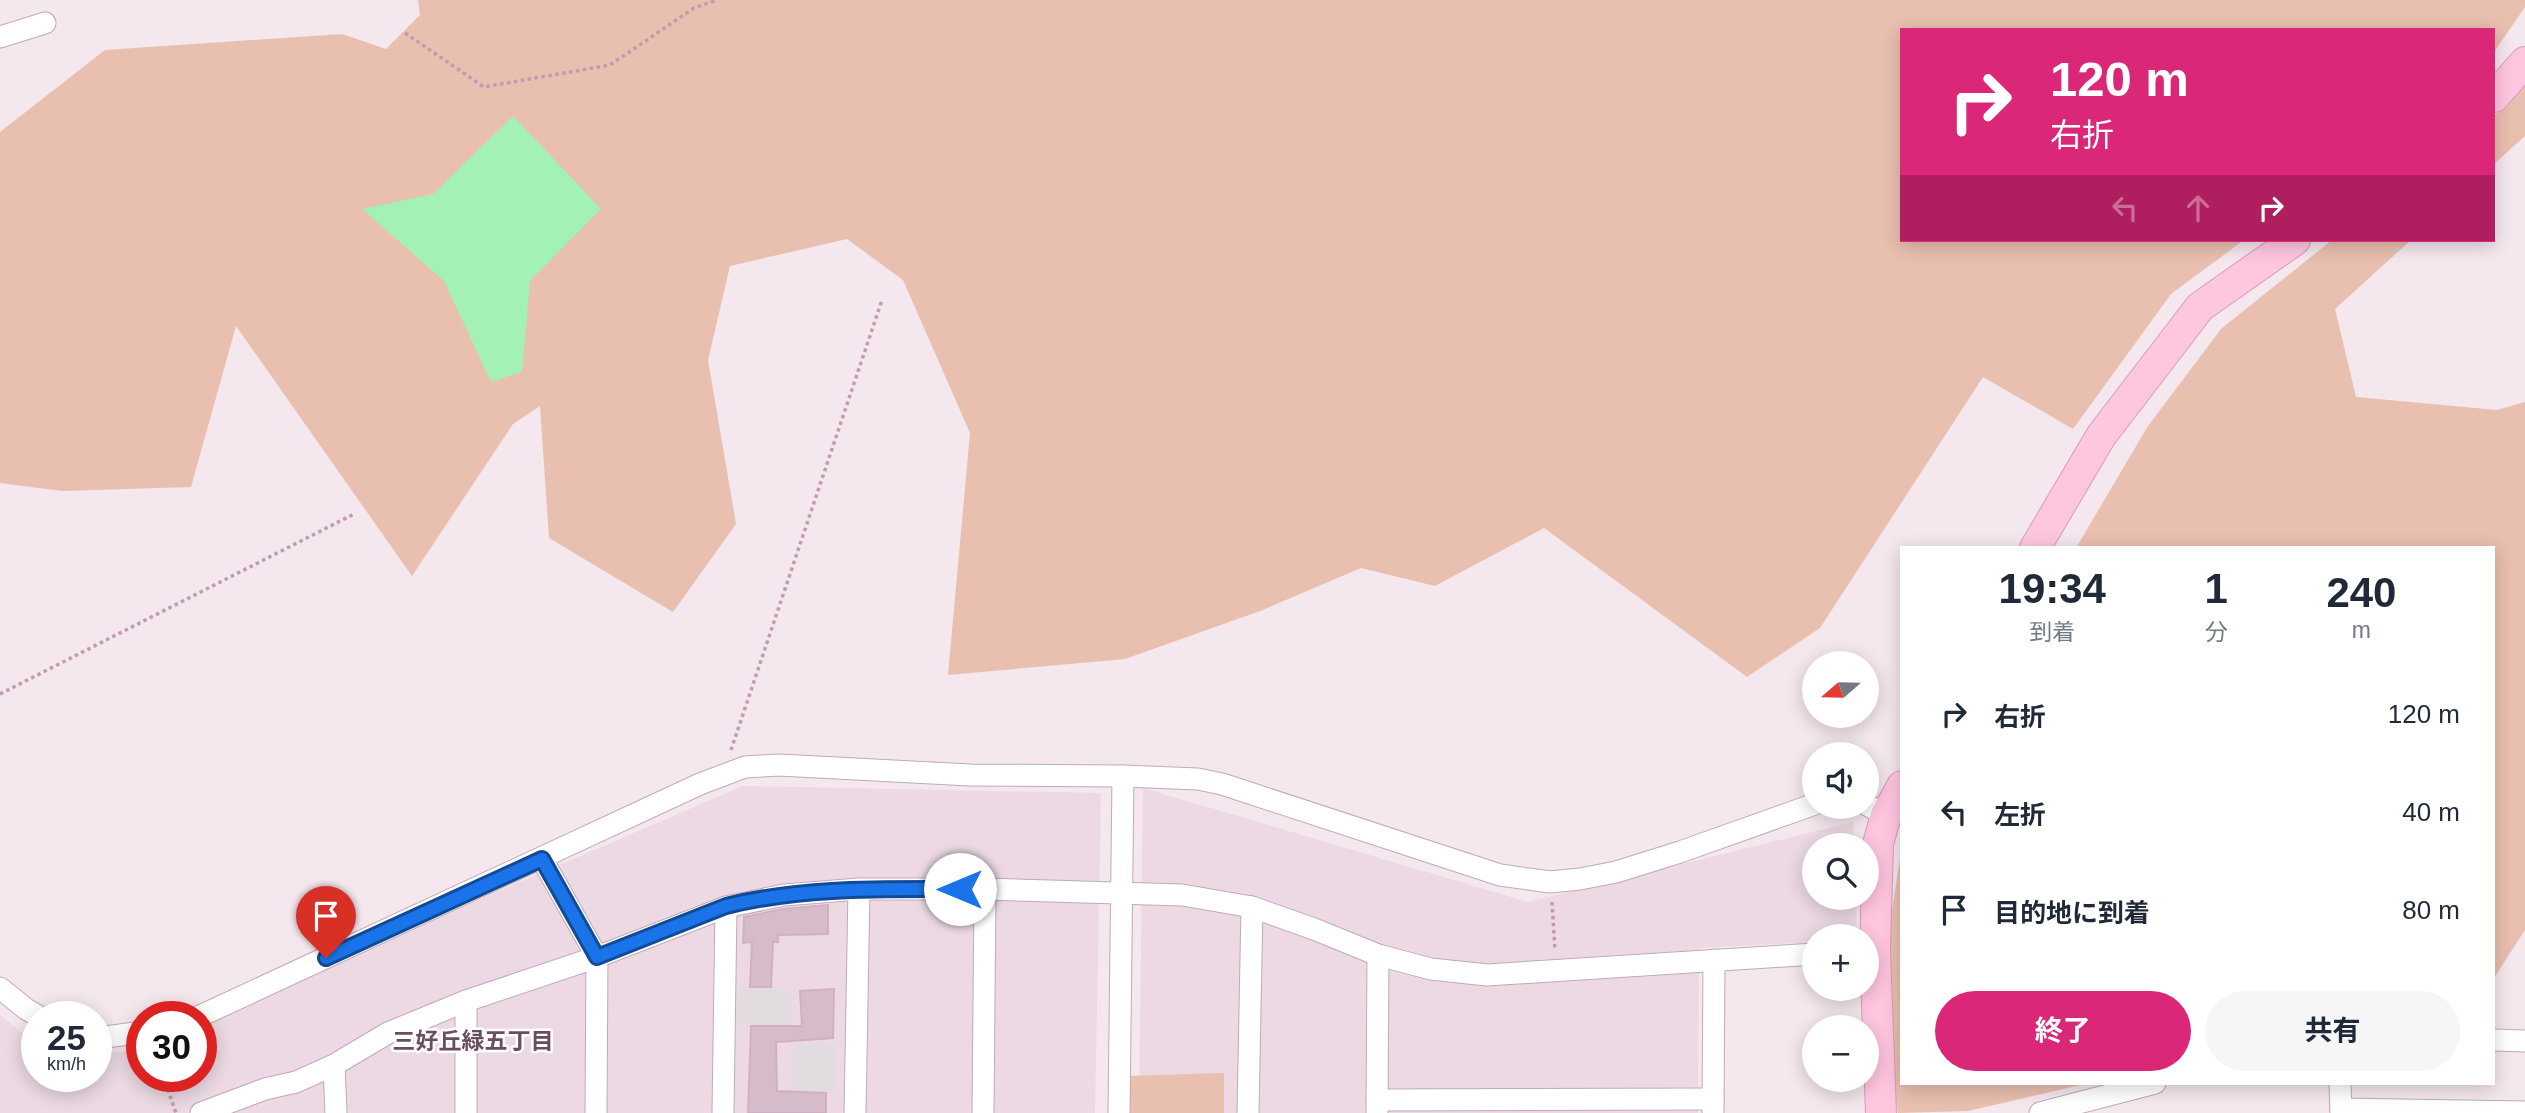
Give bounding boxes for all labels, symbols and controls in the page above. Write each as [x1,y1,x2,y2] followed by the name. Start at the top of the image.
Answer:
[2050,52,2189,106] text: 120 m
[1935,56,2026,147] icon: right
[2050,117,2114,153] text: 右折
[2106,189,2144,227] icon: left
[2179,189,2217,227] icon: ahead
[2252,189,2290,227] icon: right
[1999,565,2106,612] text: 19:34
[2204,565,2228,612] text: 1
[2326,569,2396,616] text: 240
[2352,617,2371,643] text: m
[2029,619,2075,645] text: 到着
[2205,619,2228,645] text: 分
[1802,651,1880,728] north arrow
[1802,651,1879,1092] map controls
[1935,695,1973,733] icon: right
[2388,699,2460,729] text: 120 m
[1994,702,2046,732] text: 右折
[1802,742,1879,819] button: sound
[1935,793,1973,831] icon: left
[2402,797,2460,827] text: 40 m
[1994,800,2046,830] text: 左折
[1802,833,1879,910] button: search
[923,852,997,926] position arrow
[296,886,356,958] pin
[1935,891,1973,929] icon: arrive
[2402,895,2460,925] text: 80 m
[307,897,345,935] icon: arrive
[1994,898,2150,928] text: 目的地に到着
[1802,924,1879,1001] button: +
[1935,991,2191,1071] button: 終了
[2205,991,2460,1071] button: 共有
[126,1001,217,1092] speed limit sign: 30
[1802,1015,1879,1092] button: −
[47,1018,86,1057] text: 25
[393,1028,554,1054] district label: 三好丘緑五丁目
[47,1054,86,1074] text: km/h

